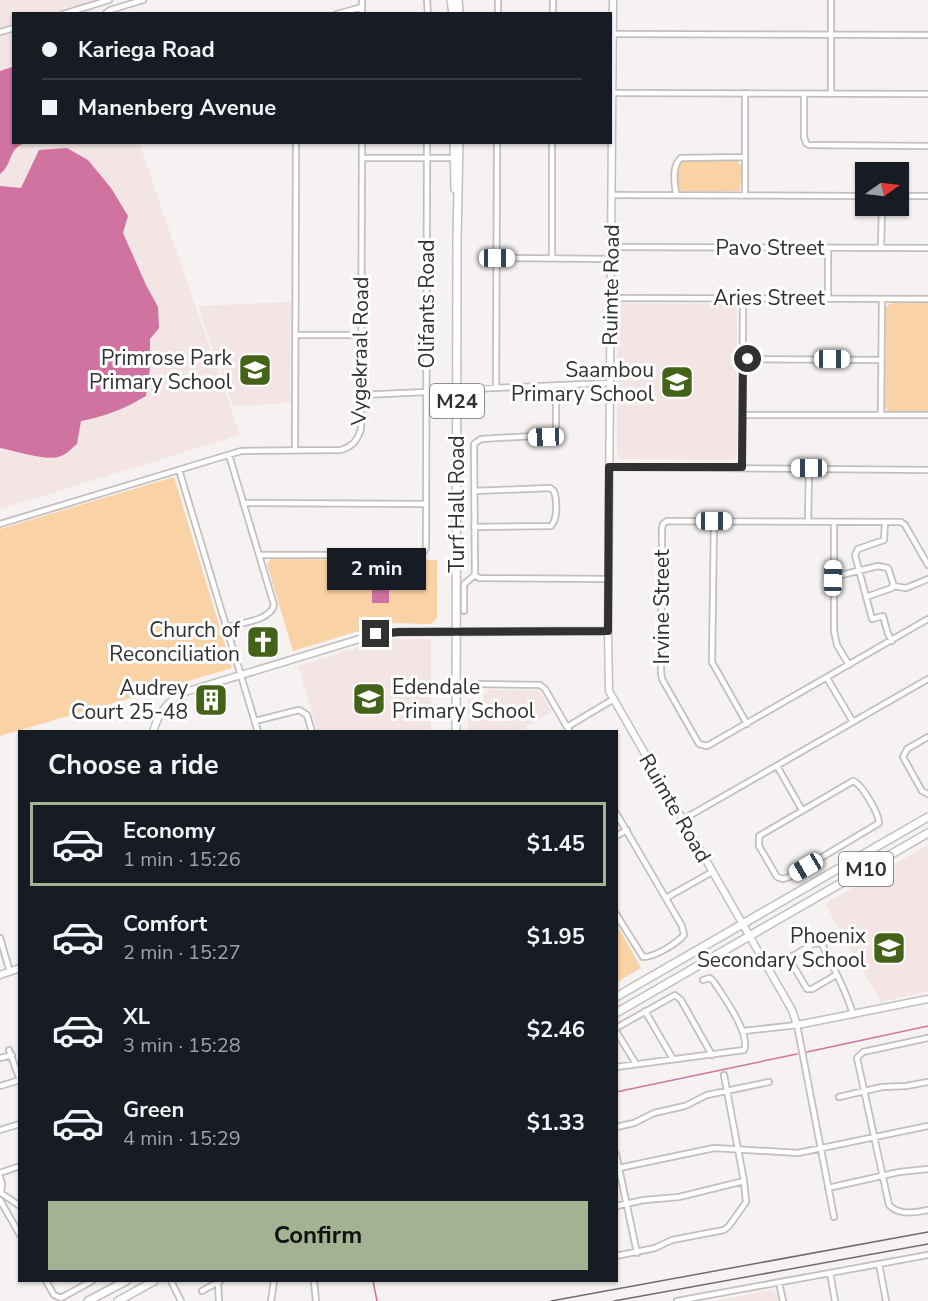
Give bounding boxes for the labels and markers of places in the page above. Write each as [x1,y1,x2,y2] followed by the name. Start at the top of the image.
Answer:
[89,344,233,396] place label: Primrose Park Primary School
[237,352,273,388] school or university icon: Primrose Park Primary School
[511,356,655,408] place label: Saambou Primary School
[659,364,695,400] school or university icon: Saambou Primary School
[109,616,241,668] place label: Church of Reconciliation
[245,624,281,660] church icon: Church of Reconciliation
[392,673,536,725] place label: Edendale Primary School
[71,674,188,726] place label: Audrey Court 25-48
[351,681,387,717] school or university icon: Edendale Primary School
[193,682,229,718] building icon: Audrey Court 25-48
[697,922,867,974] place label: Phoenix Secondary School
[871,930,907,966] school or university icon: Phoenix Secondary School

